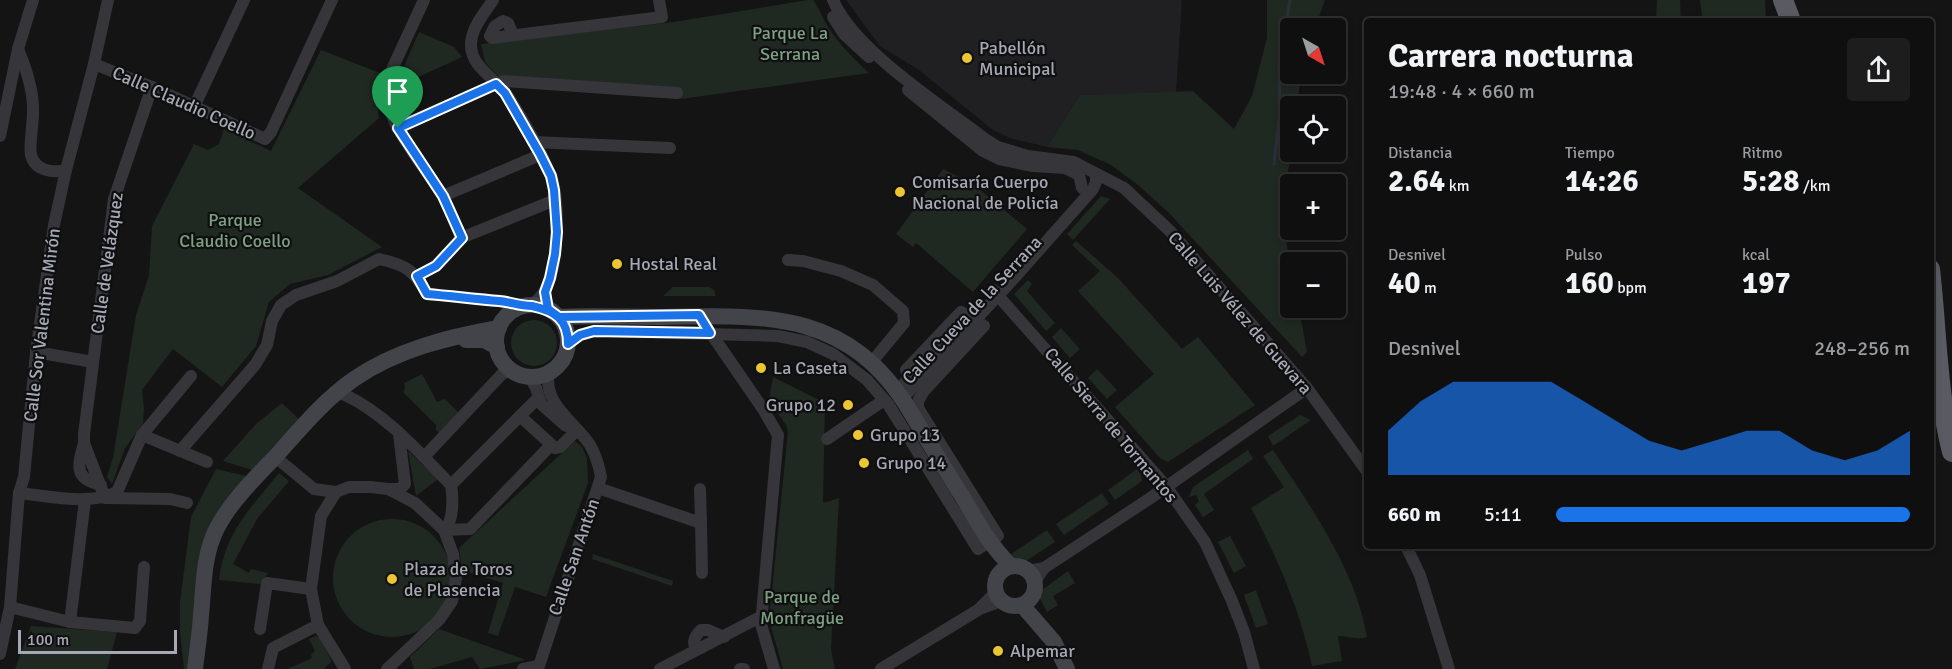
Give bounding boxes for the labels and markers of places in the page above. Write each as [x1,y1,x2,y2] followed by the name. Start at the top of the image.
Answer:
[979,37,1056,80] place label: Pabellón Municipal
[960,51,974,65] marker: Pabellón Municipal
[372,66,423,128] pin
[912,171,1059,214] place label: Comisaría Cuerpo Nacional de Policía
[893,185,907,199] marker: Comisaría Cuerpo Nacional de Policía
[629,253,717,275] place label: Hostal Real
[610,257,624,271] marker: Hostal Real
[773,357,848,379] place label: La Caseta
[754,361,768,375] marker: La Caseta
[766,394,836,416] place label: Grupo 12
[841,398,855,412] marker: Grupo 12
[870,424,940,446] place label: Grupo 13
[851,428,865,442] marker: Grupo 13
[876,452,947,474] place label: Grupo 14
[857,456,871,470] marker: Grupo 14
[404,558,513,601] place label: Plaza de Toros de Plasencia
[385,572,399,586] marker: Plaza de Toros de Plasencia
[1010,640,1075,662] place label: Alpemar
[991,644,1005,658] marker: Alpemar

